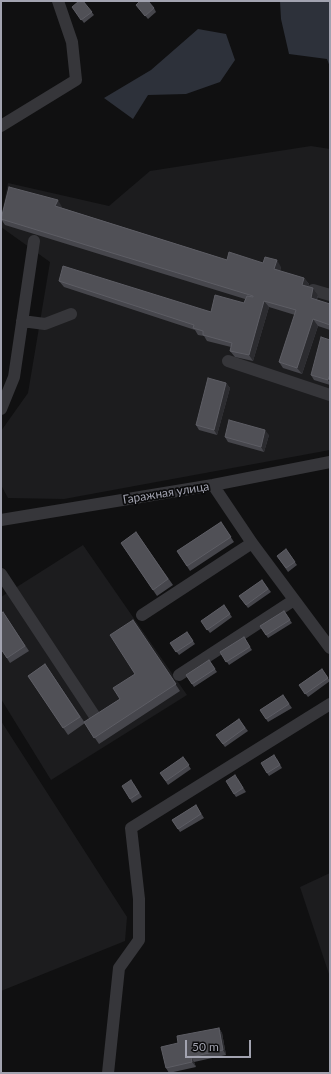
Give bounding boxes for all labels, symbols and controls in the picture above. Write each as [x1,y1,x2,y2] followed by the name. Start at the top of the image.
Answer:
[122,479,210,507] street label: Гаражная улица
[187,1032,253,1058] scale bar
[192,1039,219,1054] text: 50 m

